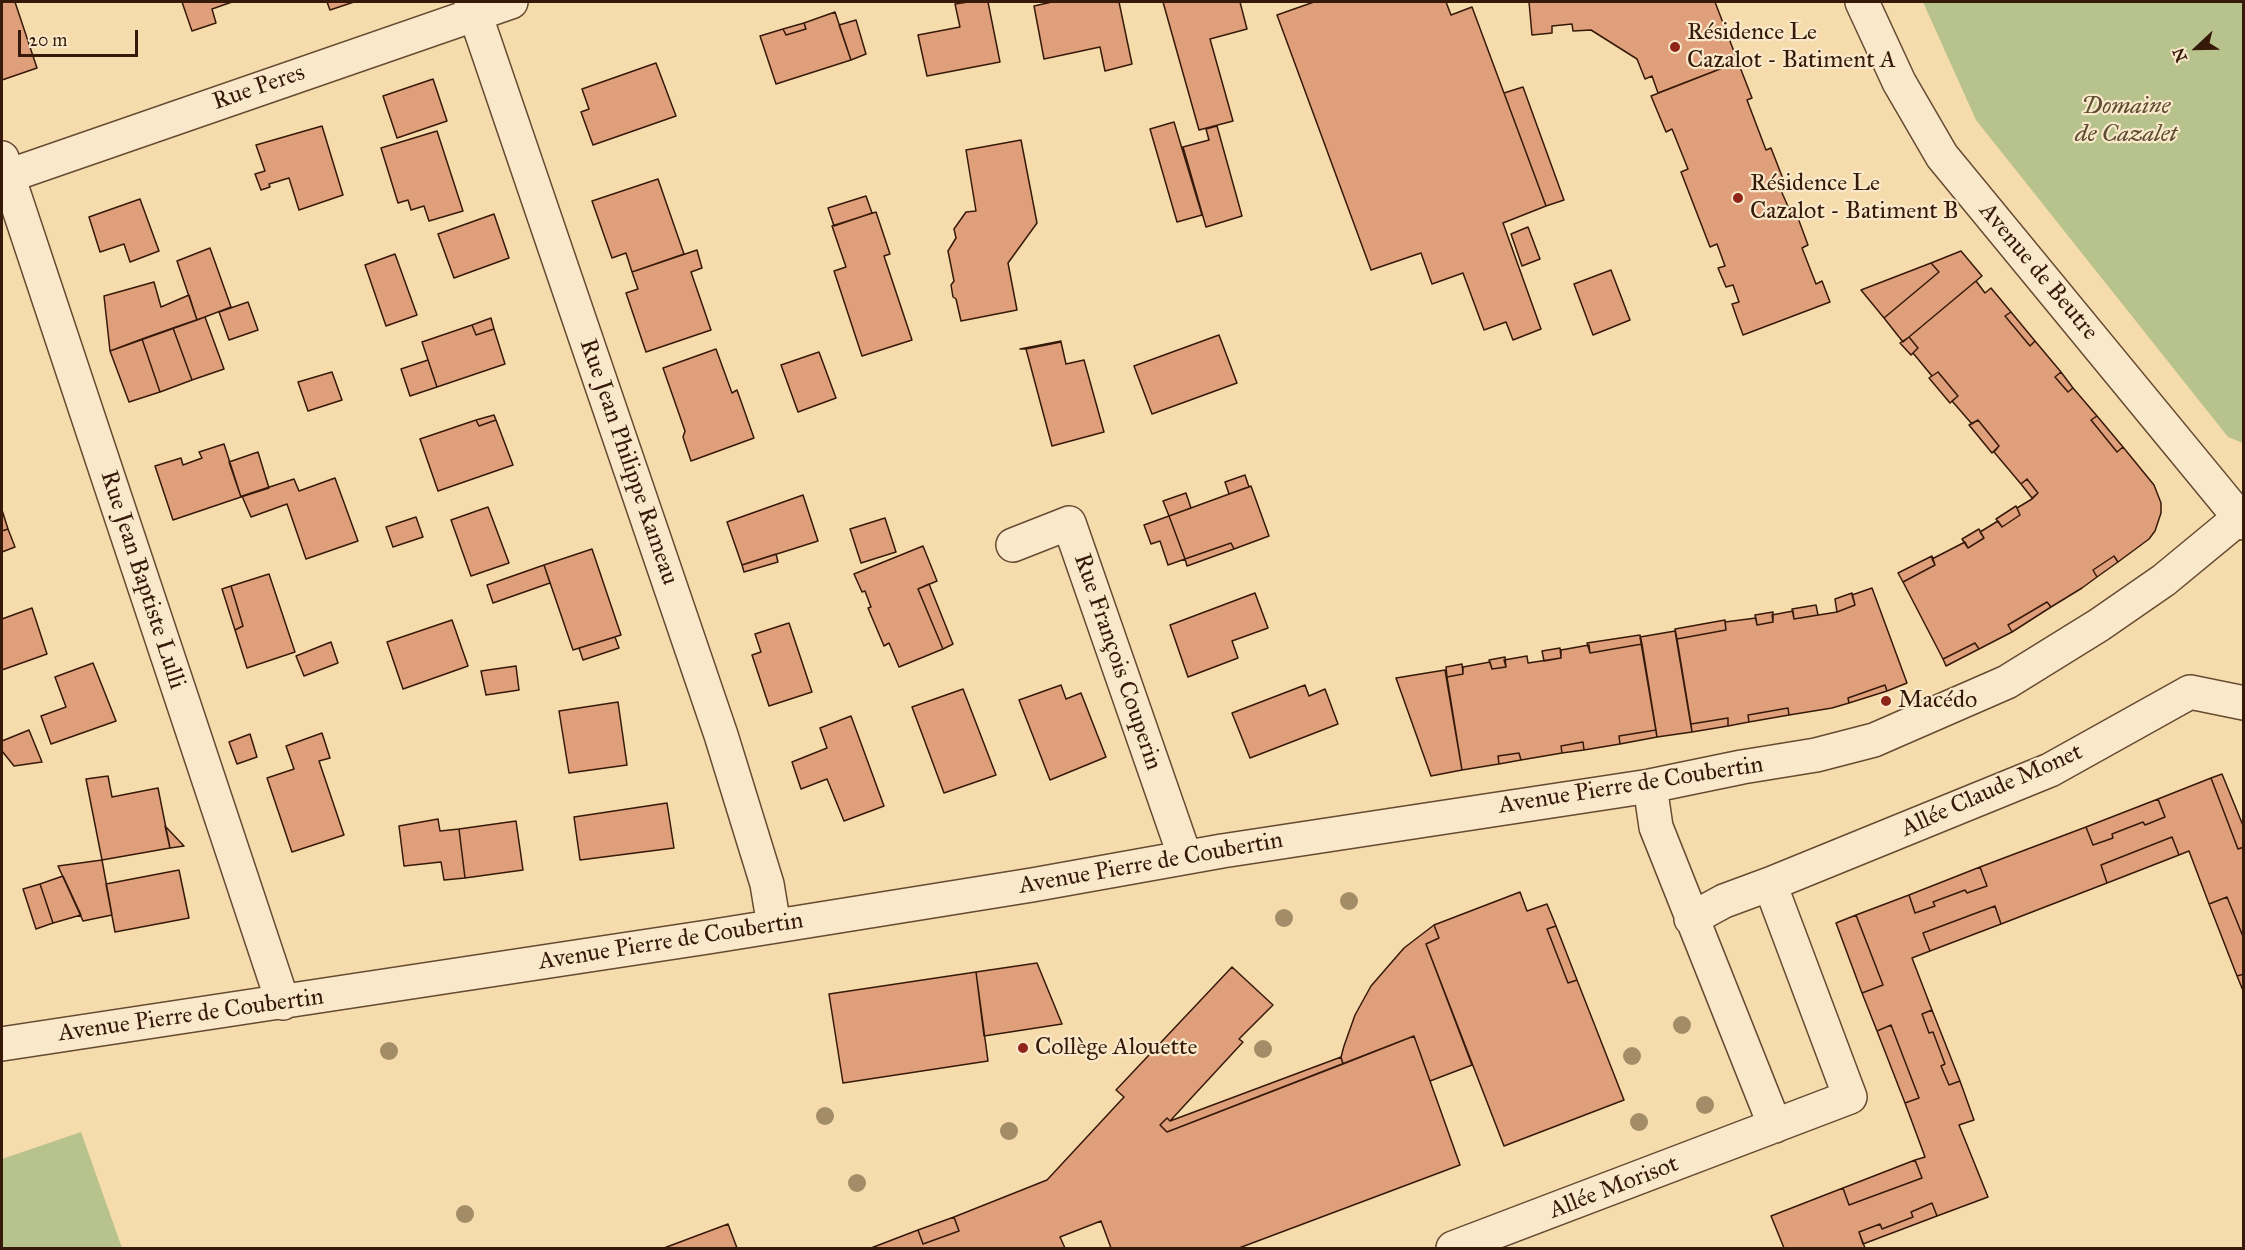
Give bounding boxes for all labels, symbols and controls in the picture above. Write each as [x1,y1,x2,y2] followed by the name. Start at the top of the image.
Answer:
[21,18,141,56] scale bar
[2167,18,2227,78] north arrow
[1687,19,1896,75] place label: Résidence Le Cazalot - Batiment A
[29,29,67,51] text: 20 m
[1668,40,1682,54] marker: Résidence Le Cazalot - Batiment A
[2168,45,2191,65] text: N
[209,59,309,117] street label: Rue Peres
[2075,93,2177,149] park label: Domaine de Cazalet
[1750,170,1959,226] place label: Résidence Le Cazalot - Batiment B
[1731,191,1745,205] marker: Résidence Le Cazalot - Batiment B
[1972,197,2104,347] street label: Avenue de Beutre
[572,335,684,589] street label: Rue Jean Philippe Rameau
[93,467,191,693] street label: Rue Jean Baptiste Lulli
[1066,550,1168,774] street label: Rue François Couperin
[1898,687,1977,715] place label: Macédo
[1879,694,1893,708] marker: Macédo
[1897,738,2087,844] street label: Allée Claude Monet
[1496,751,1766,821] street label: Avenue Pierre de Coubertin
[1017,827,1285,901] street label: Avenue Pierre de Coubertin
[536,907,806,977] street label: Avenue Pierre de Coubertin
[56,983,326,1049] street label: Avenue Pierre de Coubertin
[1035,1034,1197,1062] place label: Collège Alouette
[1016,1041,1030,1055] marker: Collège Alouette
[1545,1150,1683,1226] street label: Allée Morisot

